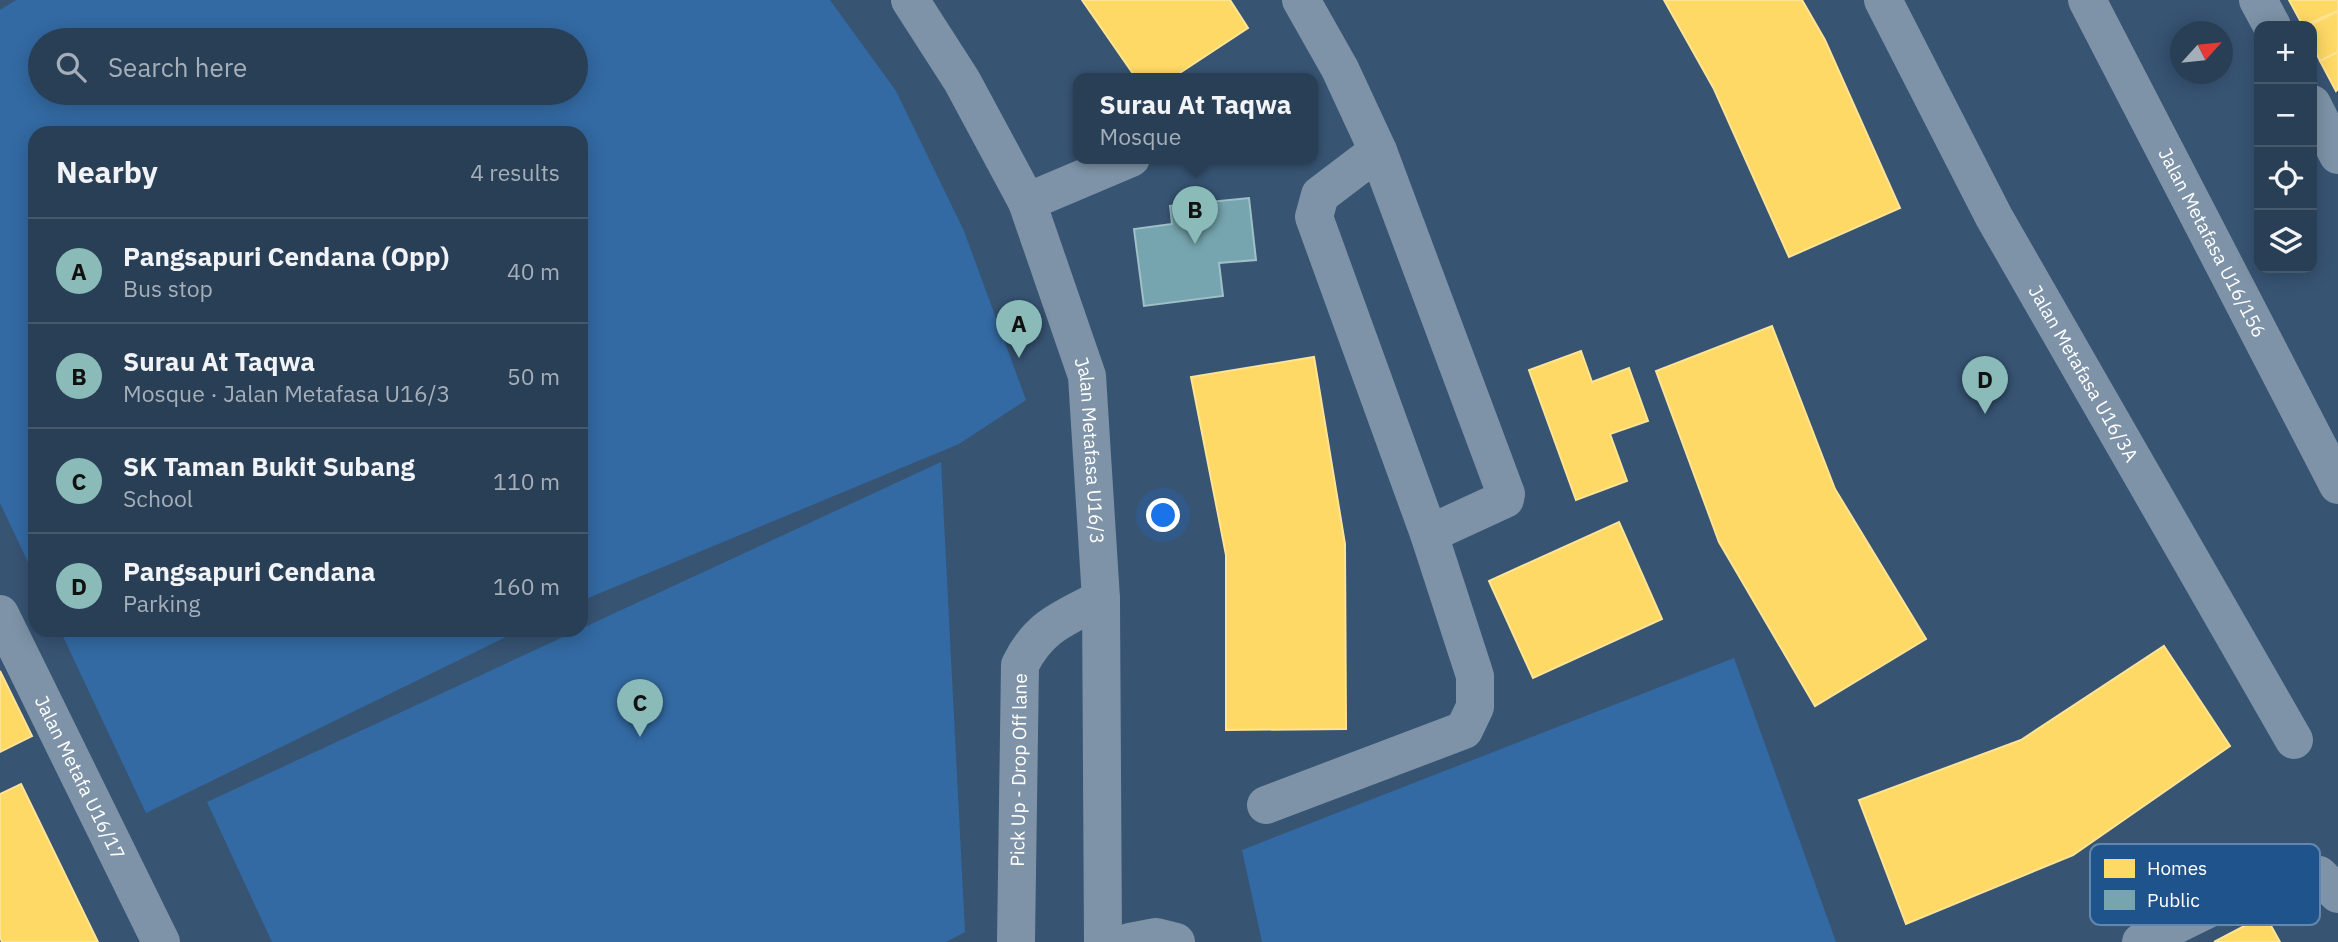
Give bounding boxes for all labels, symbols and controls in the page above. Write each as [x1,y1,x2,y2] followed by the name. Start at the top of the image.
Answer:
[2170,21,2233,84] north arrow
[2254,21,2317,273] map controls
[2254,21,2317,84] button: +
[28,28,588,105] search box
[52,48,90,86] icon: search
[108,50,247,84] text: Search here
[1073,73,1318,164] popup
[2254,84,2317,147] button: −
[1100,87,1291,121] text: Surau At Taqwa
[1100,121,1181,151] text: Mosque
[2153,143,2272,341] street label: Jalan Metafasa U16/156
[2254,147,2317,210] button: locate
[56,152,158,191] text: Nearby
[470,157,560,187] text: 4 results
[1172,186,1218,244] pin: B
[2254,210,2317,273] button: layers
[123,239,449,273] text: Pangsapuri Cendana (Opp)
[71,256,87,286] text: A
[507,256,560,286] text: 40 m
[123,273,213,303] text: Bus stop
[2024,281,2144,466] street label: Jalan Metafasa U16/3A
[996,300,1042,358] pin: A
[123,344,315,378] text: Surau At Taqwa
[1069,354,1110,545] street label: Jalan Metafasa U16/3
[1962,356,2008,414] pin: D
[71,361,87,391] text: B
[507,361,560,391] text: 50 m
[123,378,450,408] text: Mosque · Jalan Metafasa U16/3
[123,449,415,483] text: SK Taman Bukit Subang
[72,466,86,496] text: C
[493,466,560,496] text: 110 m
[123,483,193,513] text: School
[1146,498,1180,532] your location
[123,554,376,588] text: Pangsapuri Cendana
[71,571,87,601] text: D
[493,571,560,601] text: 160 m
[123,588,201,618] text: Parking
[1005,673,1032,867] street label: Pick Up - Drop Off lane
[617,679,663,737] pin: C
[30,691,131,863] street label: Jalan Metafa U16/17
[2090,844,2320,925] legend
[2147,856,2207,880] text: Homes
[2147,888,2200,912] text: Public

